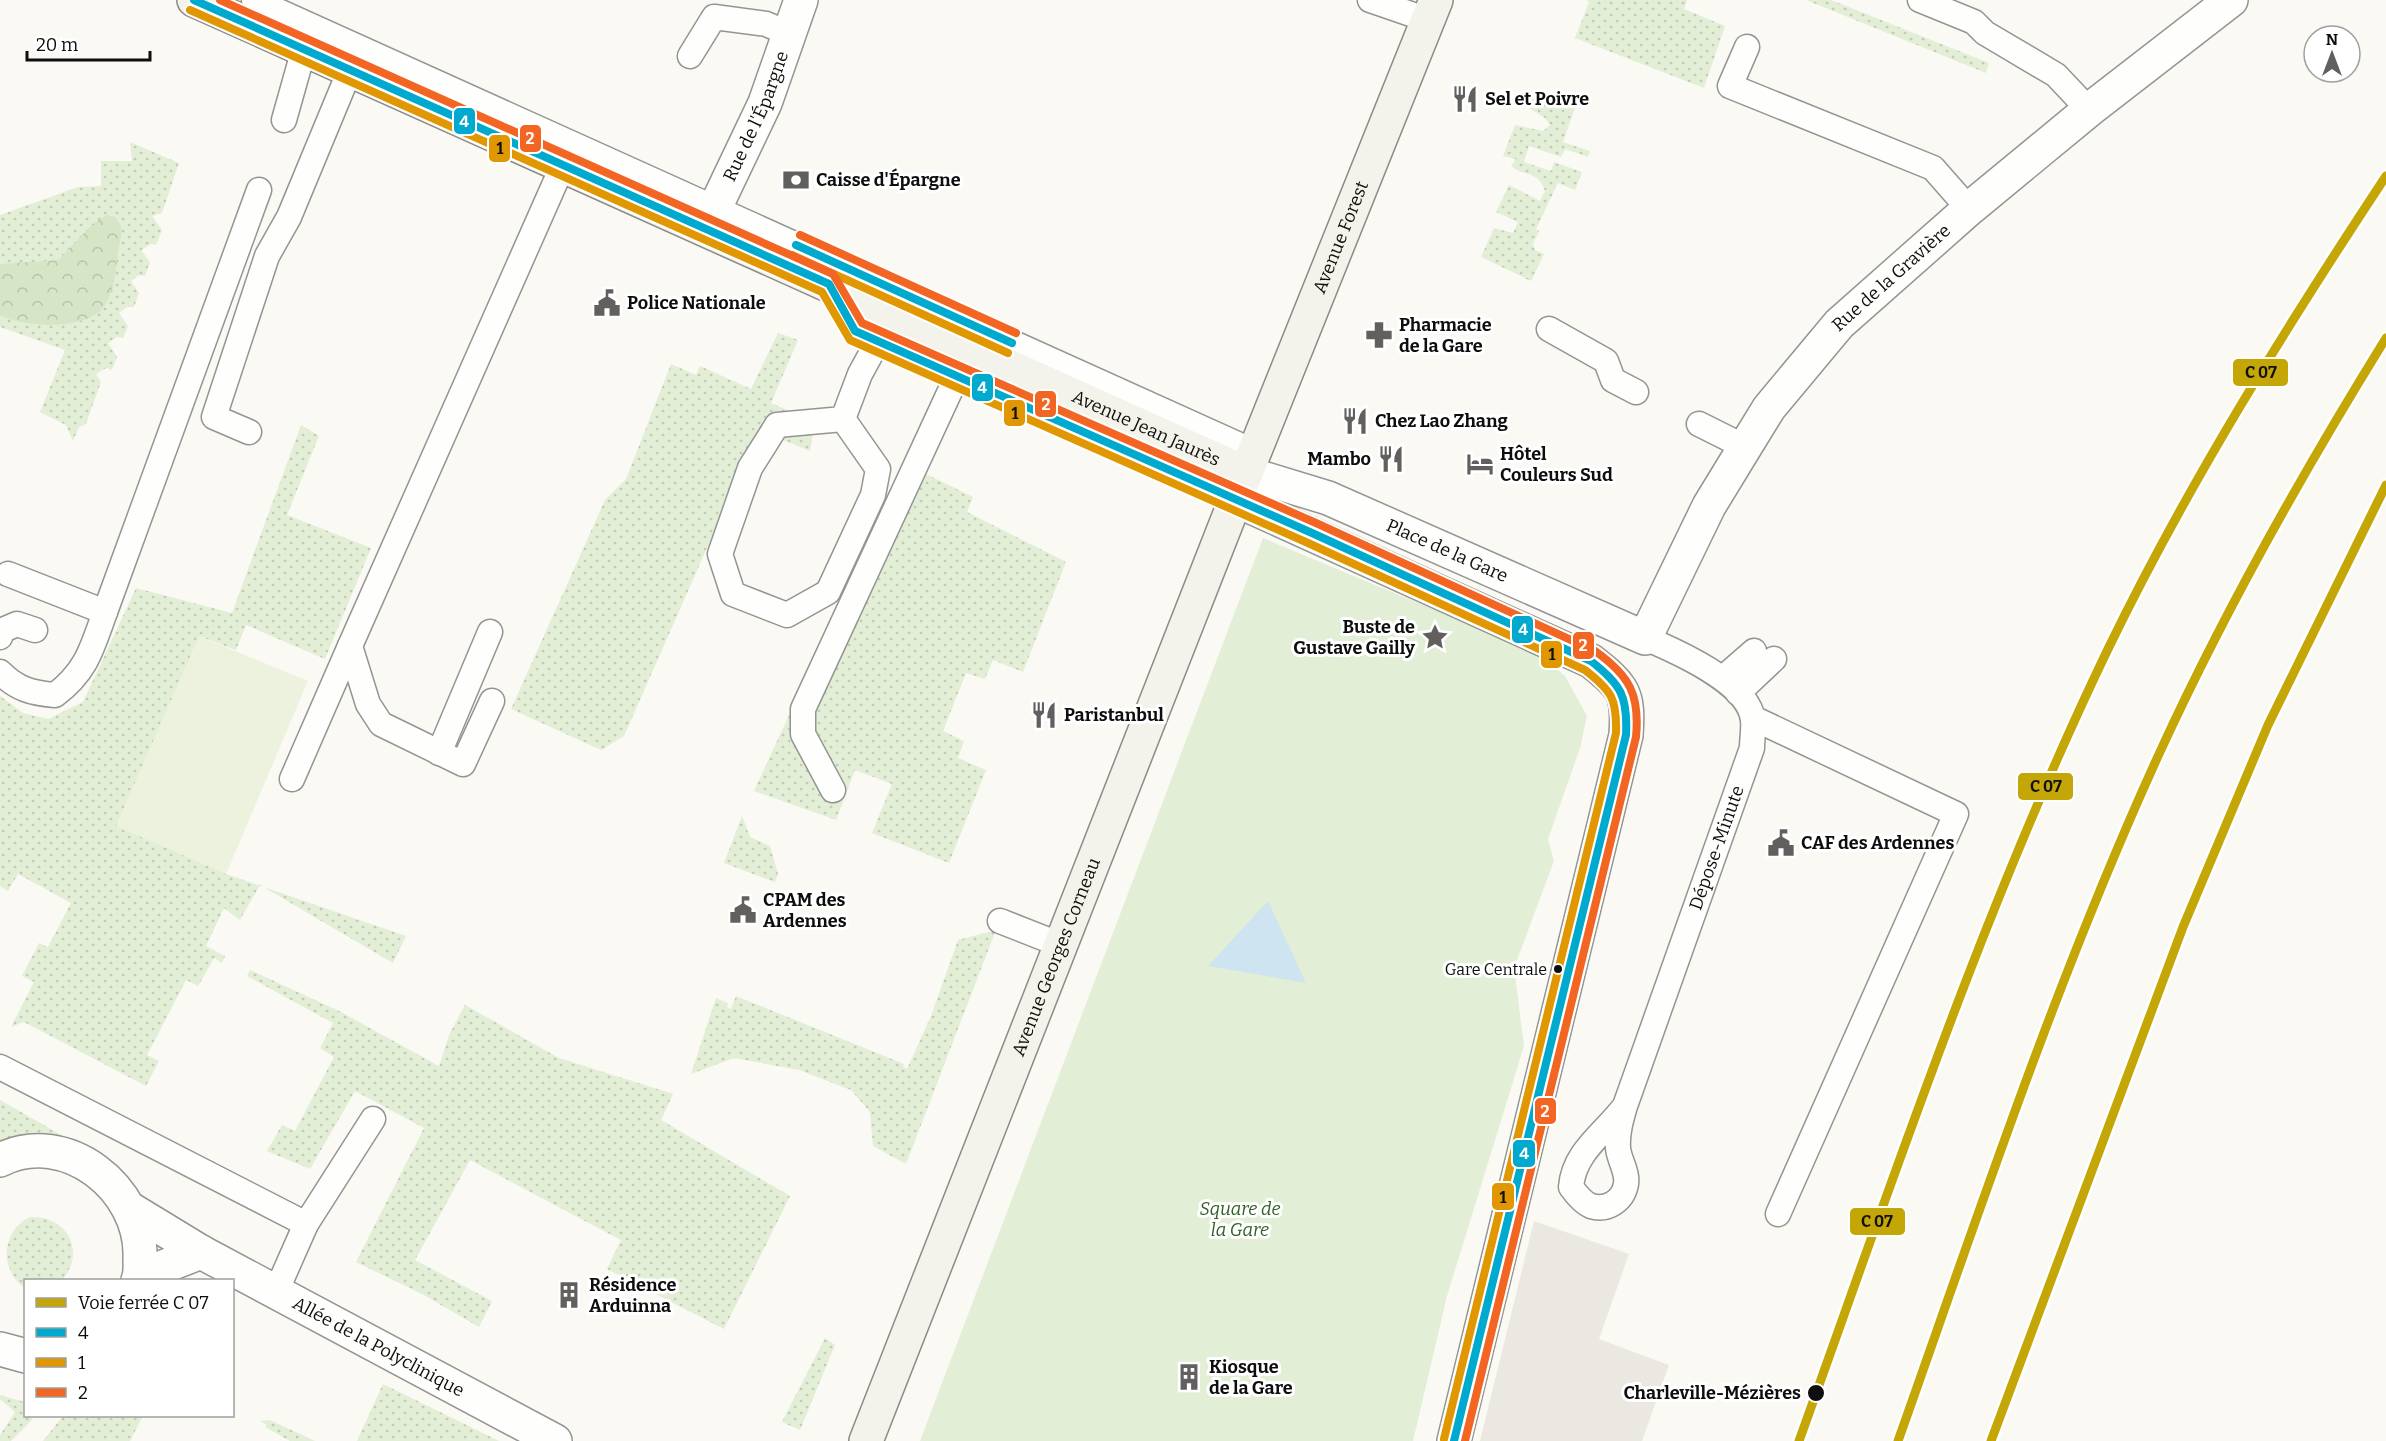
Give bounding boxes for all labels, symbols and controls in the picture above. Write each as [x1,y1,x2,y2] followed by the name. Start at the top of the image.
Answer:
[27,24,150,62] scale bar
[2302,24,2362,84] north arrow
[2326,30,2338,49] text: N
[36,34,78,56] text: 20 m
[718,48,793,185] street label: Rue de l'Épargne
[1450,84,1480,114] restaurant icon: Sel et Poivre
[1485,88,1589,110] place label: Sel et Poivre
[453,107,476,135] line badge: 4
[459,112,469,131] text: 4
[519,124,542,153] line badge: 2
[525,129,535,148] text: 2
[488,134,511,163] line badge: 1
[497,139,504,158] text: 1
[781,165,811,195] bank icon: Caisse d'Épargne
[816,168,961,191] place label: Caisse d'Épargne
[1308,177,1373,297] street label: Avenue Forest
[1827,220,1955,336] street label: Rue de la Gravière
[592,288,622,318] public building icon: Police Nationale
[627,292,766,314] place label: Police Nationale
[1399,314,1492,357] place label: Pharmacie de la Gare
[1364,320,1394,350] pharmacy icon: Pharmacie de la Gare
[2232,358,2289,387] line badge: C 07
[2245,363,2277,382] text: C 07
[971,373,994,402] line badge: 4
[977,378,987,397] text: 4
[1069,385,1224,471] street label: Avenue Jean Jaurès
[1034,390,1057,418] line badge: 2
[1041,395,1051,414] text: 2
[1003,399,1026,427] line badge: 1
[1012,404,1019,423] text: 1
[1340,406,1370,436] restaurant icon: Chez Lao Zhang
[1375,410,1509,432] place label: Chez Lao Zhang
[1500,443,1613,486] place label: Hôtel Couleurs Sud
[1376,444,1406,474] restaurant icon: Mambo
[1307,448,1371,470] place label: Mambo
[1465,449,1495,479] hotel icon: Hôtel Couleurs Sud
[1383,514,1511,587] street label: Place de la Gare
[1511,615,1534,644] line badge: 4
[1293,616,1416,659] place label: Buste de Gustave Gailly
[1518,620,1528,639] text: 4
[1420,622,1450,652] place icon: Buste de Gustave Gailly
[1572,631,1595,660] line badge: 2
[1578,636,1588,655] text: 2
[1540,640,1563,669] line badge: 1
[1549,645,1556,664] text: 1
[1029,700,1059,730] restaurant icon: Paristanbul
[1064,704,1164,726] place label: Paristanbul
[2017,772,2074,801] line badge: C 07
[2030,777,2062,796] text: C 07
[1684,783,1749,913] street label: Dépose-Minute
[1766,828,1796,858] public building icon: CAF des Ardennes
[1801,832,1954,854] place label: CAF des Ardennes
[1007,855,1105,1059] street label: Avenue Georges Corneau
[763,889,847,932] place label: CPAM des Ardennes
[728,895,758,925] public building icon: CPAM des Ardennes
[1445,960,1547,979] place label: Gare Centrale
[1552,963,1564,975] marker: Gare Centrale
[1534,1097,1557,1125] line badge: 2
[1540,1102,1550,1121] text: 2
[1512,1139,1536,1168] line badge: 4
[1519,1144,1529,1163] text: 4
[1491,1182,1515,1211] line badge: 1
[1500,1188,1507,1207] text: 1
[1199,1198,1281,1241] park label: Square de la Gare
[1849,1207,1906,1236] line badge: C 07
[1861,1212,1893,1231] text: C 07
[589,1274,677,1317] place label: Résidence Arduinna
[24,1279,234,1417] legend
[554,1280,584,1310] building icon: Résidence Arduinna
[78,1292,209,1314] text: Voie ferrée C 07
[289,1292,468,1402] street label: Allée de la Polyclinique
[78,1322,89,1344] text: 4
[78,1352,86,1374] text: 1
[1209,1356,1293,1399] place label: Kiosque de la Gare
[1174,1362,1204,1392] building icon: Kiosque de la Gare
[78,1382,88,1404] text: 2
[1624,1382,1801,1404] place label: Charleville-Mézières
[1806,1383,1826,1403] marker: Charleville-Mézières

